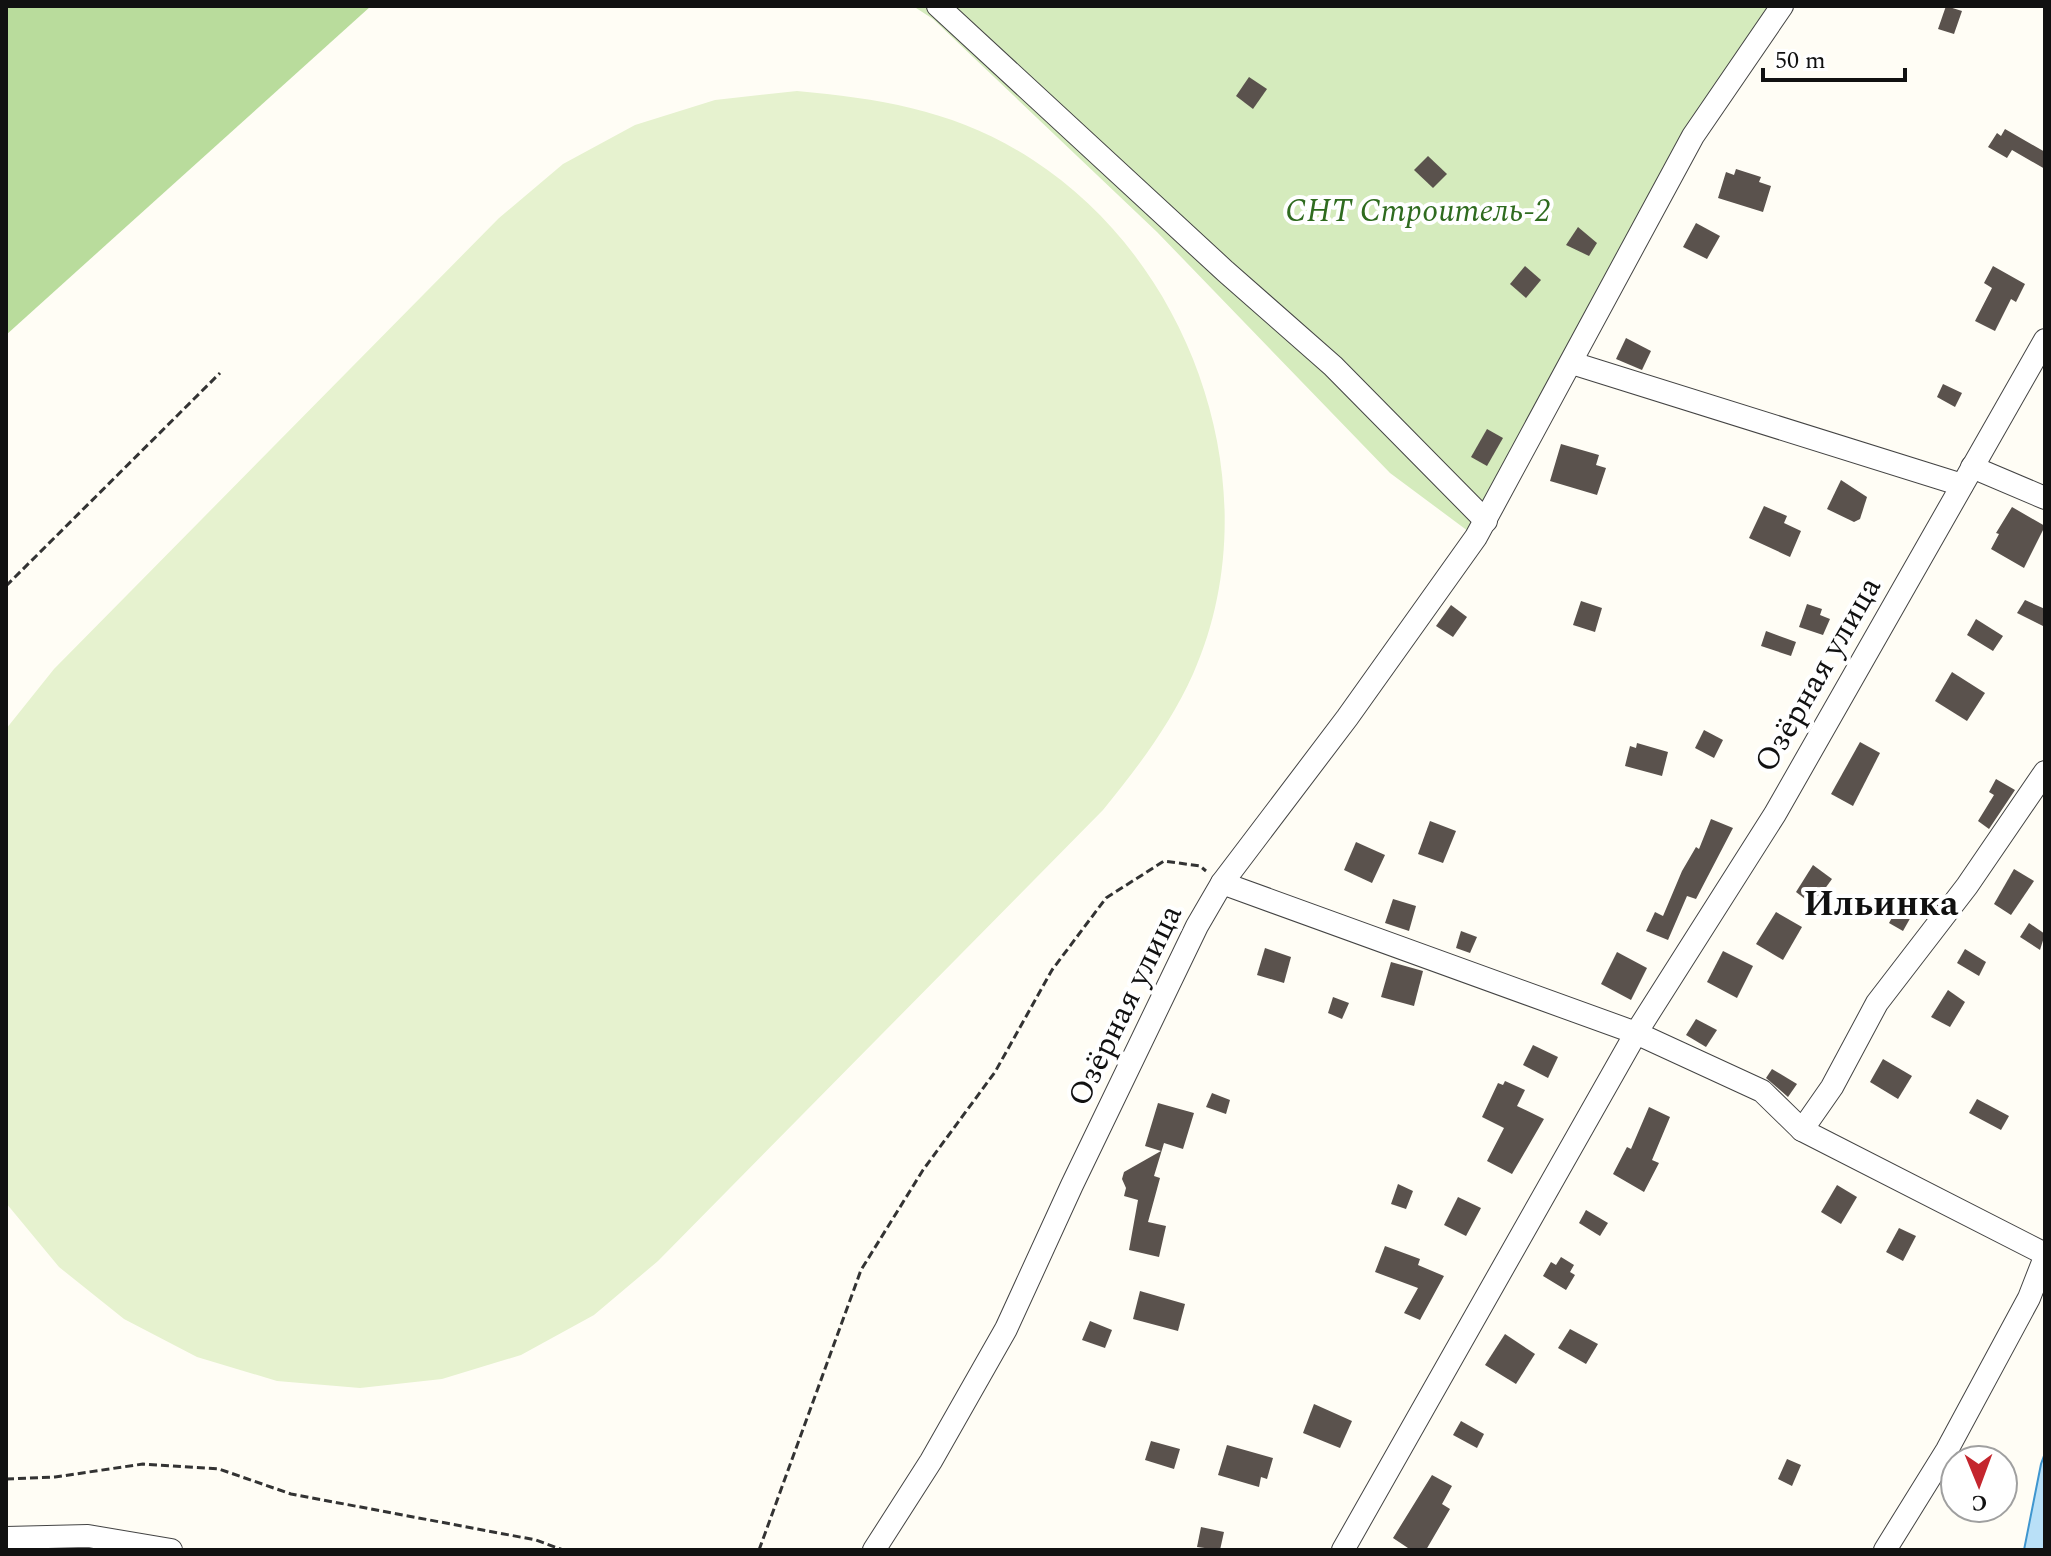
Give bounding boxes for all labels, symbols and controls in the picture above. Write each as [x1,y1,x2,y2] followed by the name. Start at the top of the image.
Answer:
[1763,32,1905,82] scale bar
[1775,43,1826,79] text: 50 m
[1285,187,1551,236] park label: СНТ Строитель-2
[1742,567,1895,782] street label: Озёрная улица
[1803,877,1959,932] district label: Ильинка
[1055,896,1196,1115] street label: Озёрная улица
[1939,1444,2019,1524] north arrow
[1971,1486,1987,1519] text: С

